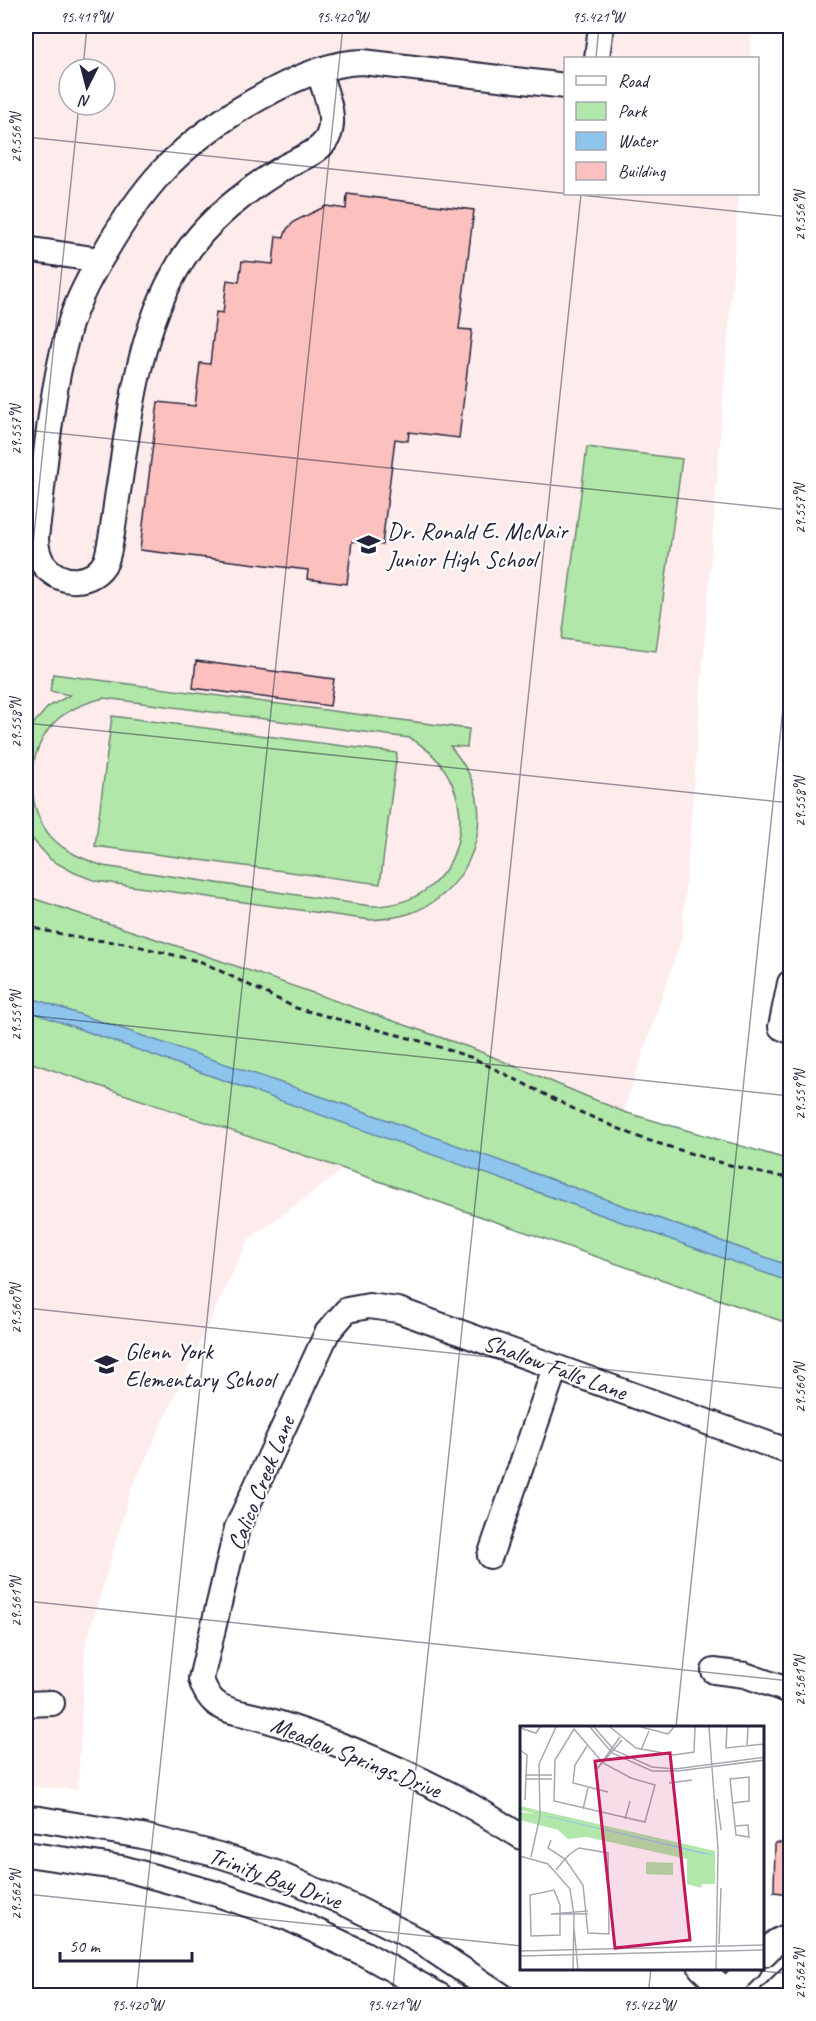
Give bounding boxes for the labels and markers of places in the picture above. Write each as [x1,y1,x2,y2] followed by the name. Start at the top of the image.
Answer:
[386,516,570,574] place label: Dr. Ronald E. McNair Junior High School
[356,532,382,558] school or university icon: Dr. Ronald E. McNair Junior High School
[125,1336,279,1394] place label: Glenn York Elementary School
[94,1352,120,1378] school or university icon: Glenn York Elementary School

